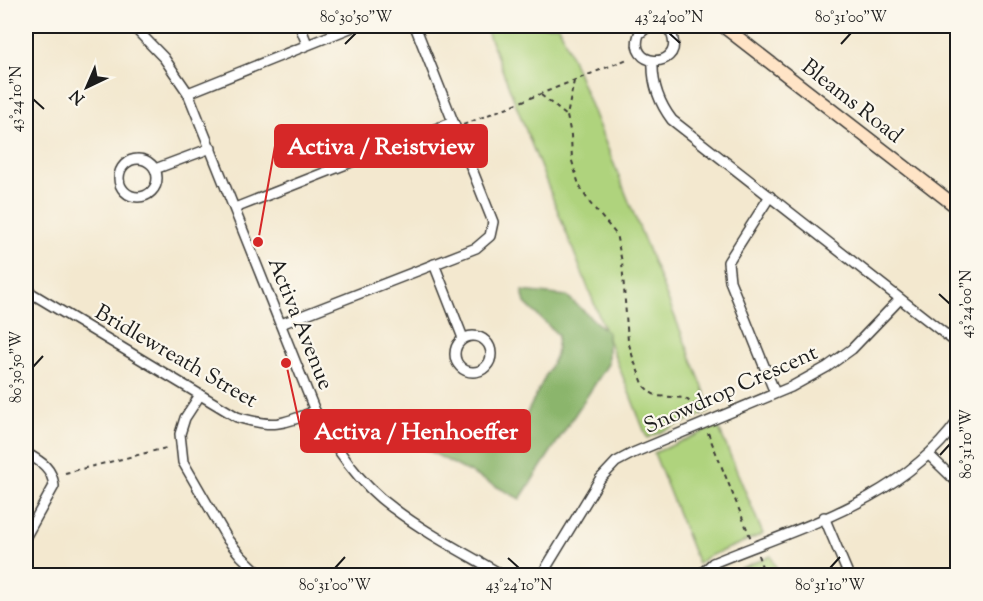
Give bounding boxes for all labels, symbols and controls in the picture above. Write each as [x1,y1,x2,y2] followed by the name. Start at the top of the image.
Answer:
[320,8,392,29] text: 80°30'50"W
[635,8,703,29] text: 43°24'00"N
[815,8,887,29] text: 80°31'00"W
[794,52,909,152] street label: Bleams Road
[57,57,117,117] north arrow
[7,66,28,132] text: 43°24'10"N
[66,83,91,109] text: N
[275,125,487,167] callout: Activa / Reistview
[287,131,475,165] text: Activa / Reistview
[258,253,340,395] street label: Activa Avenue
[957,270,978,338] text: 43°24'00"N
[88,298,263,418] street label: Bridlewreath Street
[7,331,28,403] text: 80°30'50"W
[639,338,824,443] street label: Snowdrop Crescent
[957,409,978,479] text: 80°31'10"W
[301,410,530,452] callout: Activa / Henhoeffer
[314,416,519,450] text: Activa / Henhoeffer
[299,576,371,597] text: 80°31'00"W
[486,576,552,597] text: 43°24'10"N
[795,576,865,597] text: 80°31'10"W

